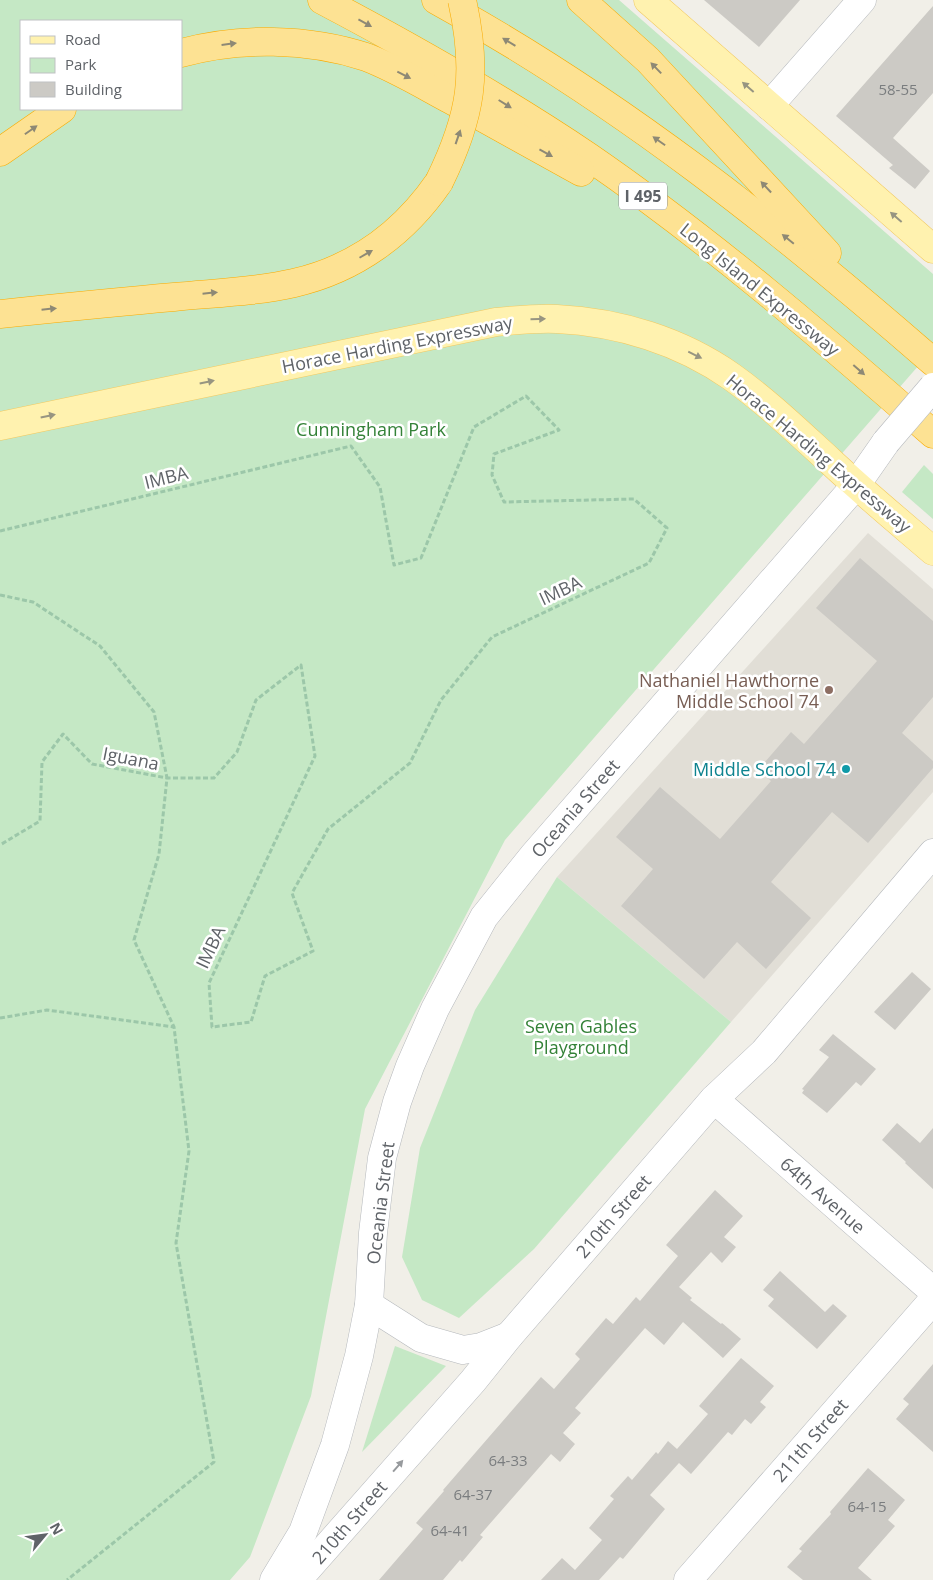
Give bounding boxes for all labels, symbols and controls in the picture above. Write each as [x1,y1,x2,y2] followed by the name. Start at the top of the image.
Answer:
[357,19,372,27] one-way arrow
[20,20,182,110] legend
[65,29,101,49] text: Road
[502,37,515,47] one-way arrow
[221,40,237,48] one-way arrow
[65,54,96,74] text: Park
[650,62,662,74] one-way arrow
[397,71,411,79] one-way arrow
[65,79,122,99] text: Building
[878,79,918,99] house number: 58-55
[742,81,754,93] one-way arrow
[499,99,512,109] one-way arrow
[24,125,38,135] one-way arrow
[455,129,463,144] one-way arrow
[652,136,666,146] one-way arrow
[539,149,554,157] one-way arrow
[760,181,772,193] one-way arrow
[619,182,667,210] road number: I 495
[891,211,903,223] one-way arrow
[675,217,845,361] street label: Long Island Expressway
[782,234,795,245] one-way arrow
[359,249,372,258] one-way arrow
[203,289,219,297] one-way arrow
[41,305,57,313] one-way arrow
[280,310,515,378] street label: Horace Harding Expressway
[530,315,546,323] one-way arrow
[688,351,702,359] one-way arrow
[852,364,865,375] one-way arrow
[721,368,917,538] street label: Horace Harding Expressway
[199,378,214,386] one-way arrow
[40,412,55,420] one-way arrow
[296,417,446,441] park label: Cunningham Park
[142,460,191,494] street label: IMBA
[535,570,586,610] street label: IMBA
[639,668,819,713] place label: Nathaniel Hawthorne Middle School 74
[823,684,835,696] marker: Nathaniel Hawthorne Middle School 74
[101,741,161,775] street label: Iguana
[526,754,624,862] street label: Oceania Street
[693,757,836,781] place label: Middle School 74
[840,763,852,775] marker: Middle School 74
[190,921,230,972] street label: IMBA
[525,1014,637,1059] park label: Seven Gables Playground
[361,1140,399,1266] street label: Oceania Street
[775,1151,871,1239] street label: 64th Avenue
[570,1169,656,1263] street label: 210th Street
[767,1393,853,1487] street label: 211th Street
[488,1450,528,1470] house number: 64-33
[392,1460,404,1472] one-way arrow
[306,1475,392,1569] street label: 210th Street
[453,1484,493,1504] house number: 64-37
[847,1496,887,1516] house number: 64-15
[20,1510,70,1560] north arrow
[46,1519,68,1538] text: N
[430,1520,470,1540] house number: 64-41

